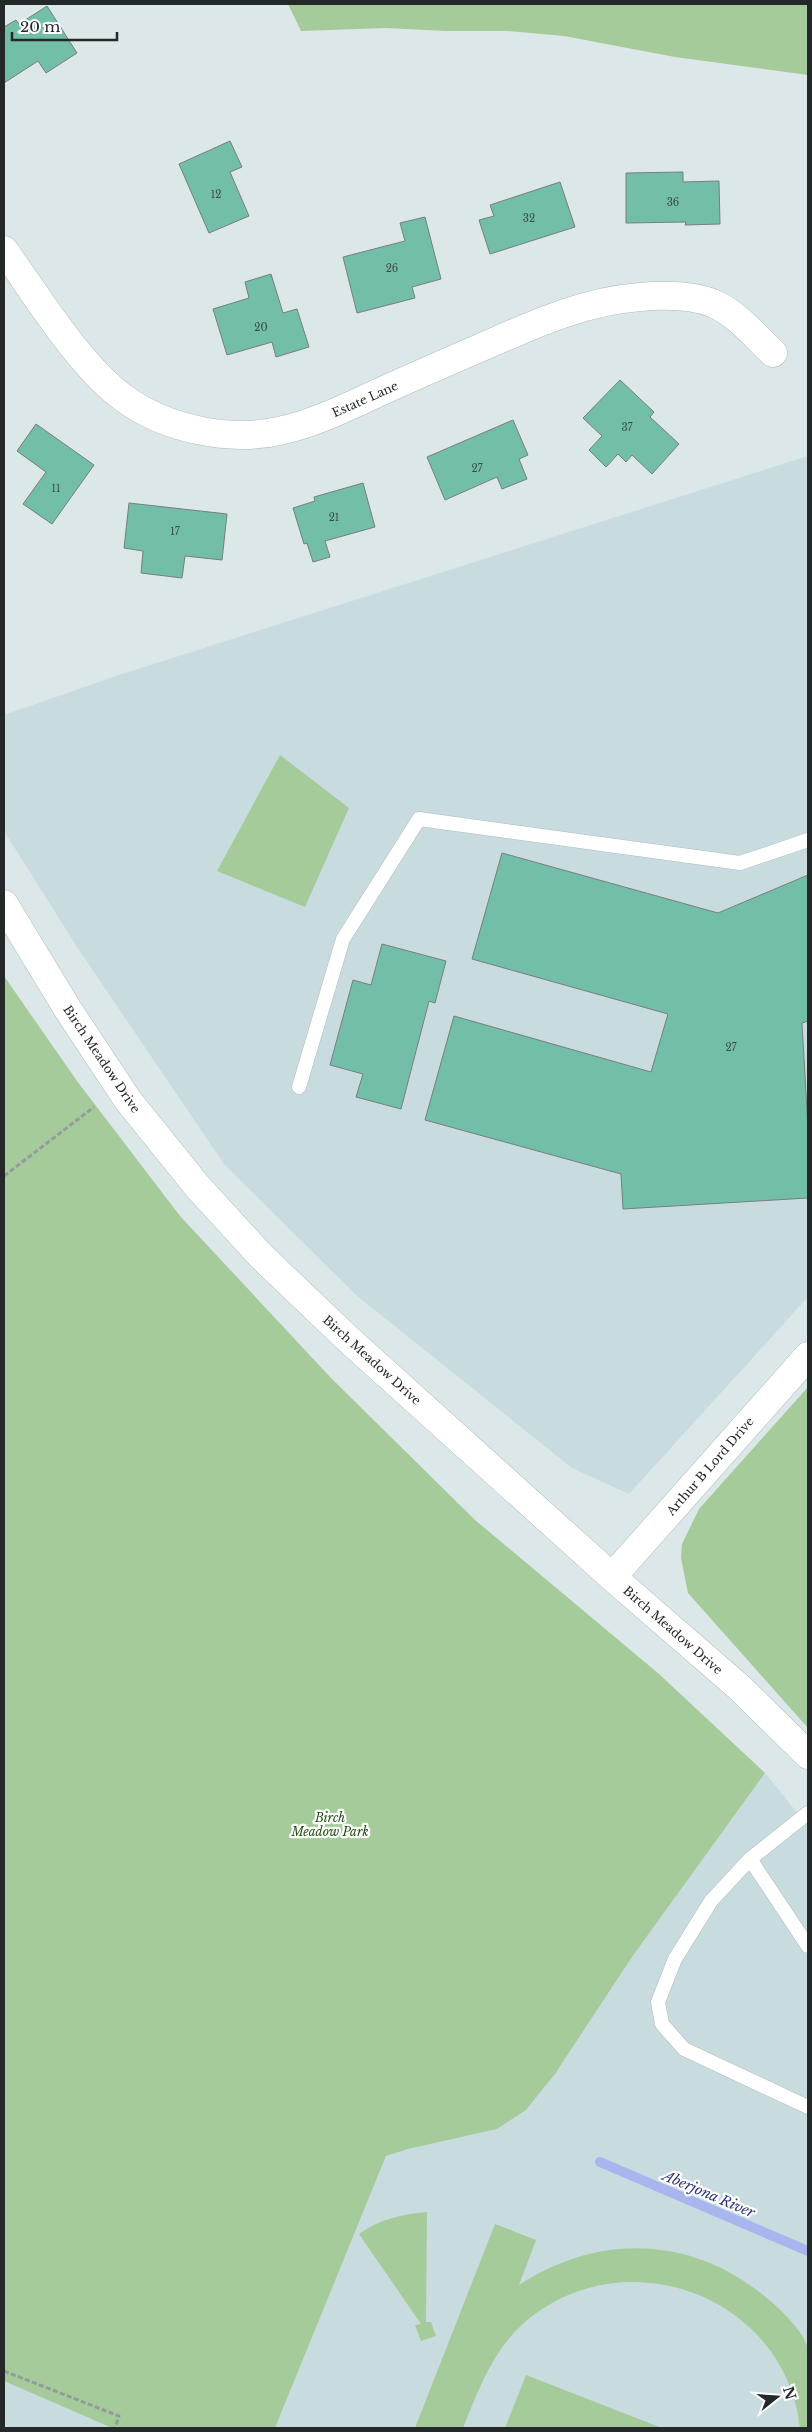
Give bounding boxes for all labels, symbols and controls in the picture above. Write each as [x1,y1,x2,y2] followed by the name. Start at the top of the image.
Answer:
[12,10,118,42] scale bar
[20,17,60,36] text: 20 m
[211,188,221,201] house number: 12
[667,196,679,209] house number: 36
[523,212,535,225] house number: 32
[386,262,398,275] house number: 26
[254,321,268,334] house number: 20
[330,378,400,420] street label: Estate Lane
[621,421,634,434] house number: 37
[471,462,484,475] house number: 27
[52,482,60,495] house number: 11
[329,511,339,524] house number: 21
[170,525,181,538] house number: 17
[60,1002,144,1116] street label: Birch Meadow Drive
[725,1041,738,1054] house number: 27
[320,1312,424,1408] street label: Birch Meadow Drive
[663,1414,757,1519] street label: Arthur B Lord Drive
[620,1583,726,1677] street label: Birch Meadow Drive
[290,1810,369,1839] park label: Birch Meadow Park
[658,2166,758,2222] water label: Aberjona River
[752,2372,802,2422] north arrow
[779,2384,800,2402] text: N

